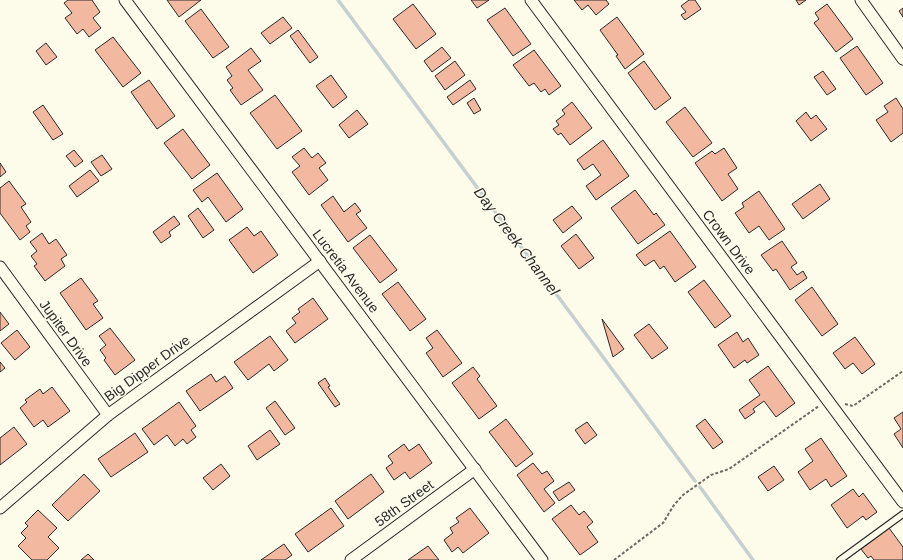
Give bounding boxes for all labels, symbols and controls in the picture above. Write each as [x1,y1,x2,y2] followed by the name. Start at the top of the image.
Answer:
[471,184,564,299] water label: Day Creek Channel
[699,206,759,278] street label: Crown Drive
[309,226,383,316] street label: Lucretia Avenue
[36,297,96,370] street label: Jupiter Drive
[101,331,193,404] street label: Big Dipper Drive
[372,476,436,530] street label: 58th Street

